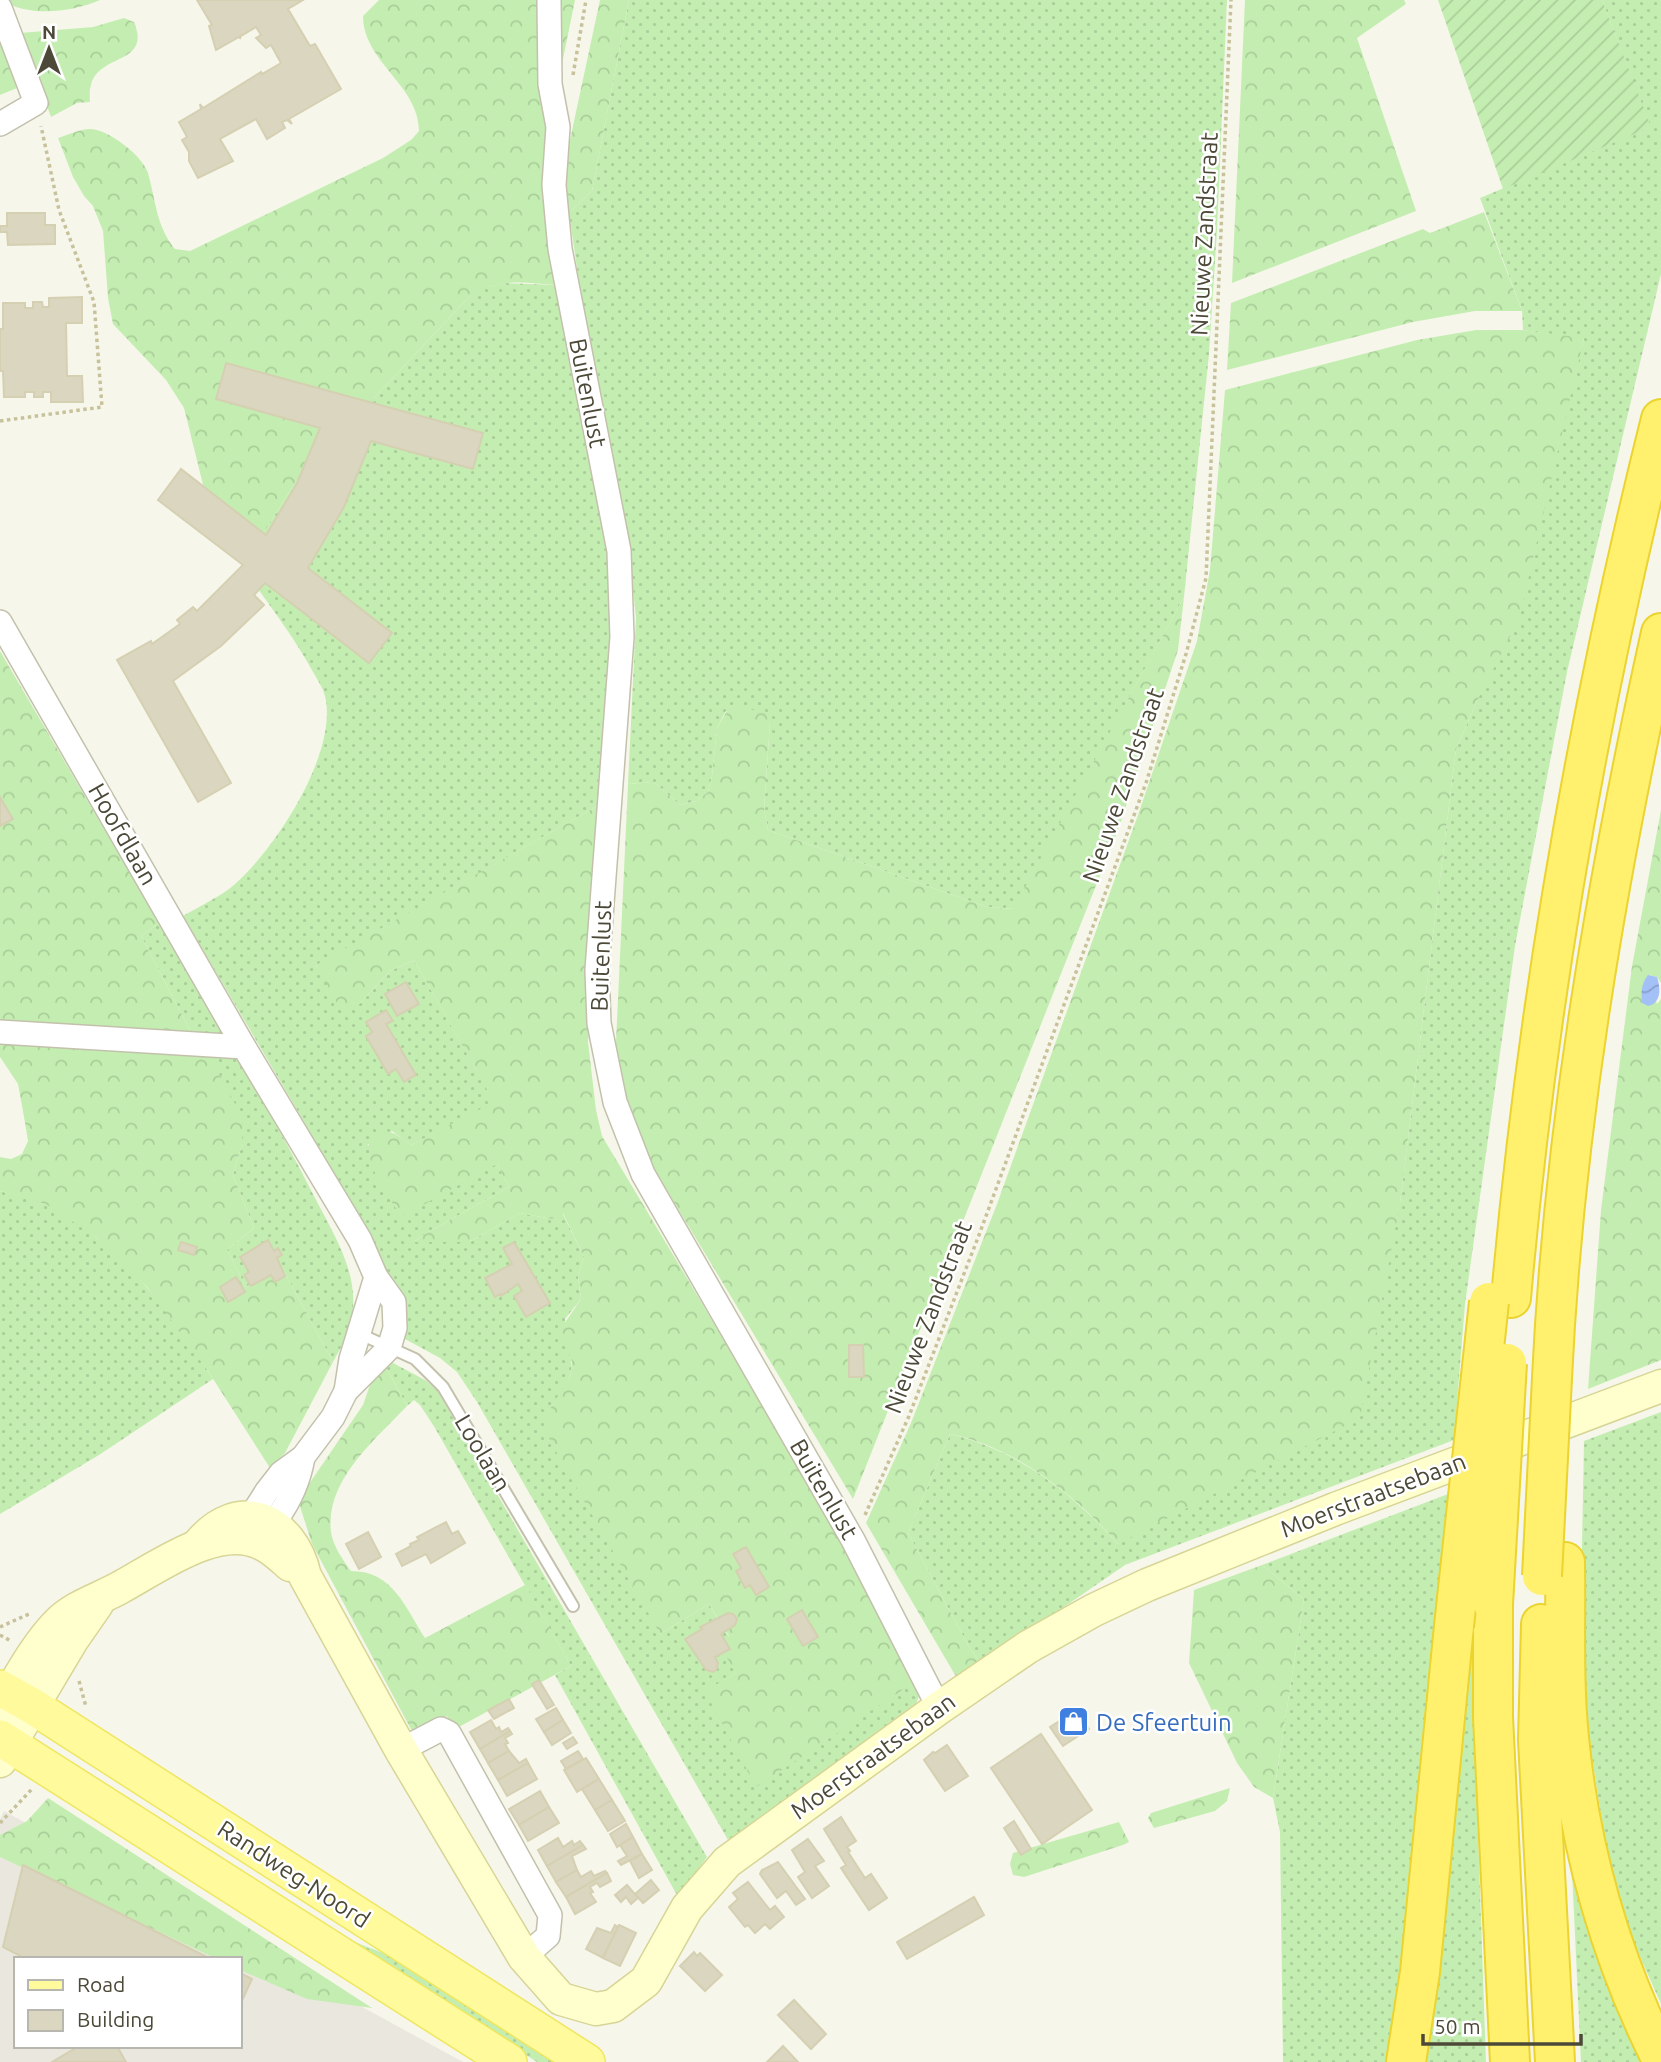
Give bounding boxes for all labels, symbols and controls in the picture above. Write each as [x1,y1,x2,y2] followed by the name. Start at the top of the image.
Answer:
[14,14,84,84] north arrow
[42,21,56,43] text: N
[1185,131,1223,337] street label: Nieuwe Zandstraat
[564,336,612,451] street label: Buitenlust
[1077,684,1169,886] street label: Nieuwe Zandstraat
[83,778,163,890] street label: Hoofdlaan
[586,900,616,1012] street label: Buitenlust
[879,1216,977,1417] street label: Nieuwe Zandstraat
[450,1410,516,1496] street label: Loolaan
[785,1434,864,1544] street label: Buitenlust
[1277,1447,1469,1543] street label: Moerstraatsebaan
[786,1687,960,1825] street label: Moerstraatsebaan
[1056,1705,1090,1739] shop icon: De Sfeertuin
[1096,1709,1232,1736] place label: De Sfeertuin
[213,1815,375,1933] street label: Randweg-Noord
[14,1957,242,2048] legend
[77,1972,125,1996] text: Road
[1423,2002,1580,2046] scale bar
[77,2007,154,2031] text: Building
[1434,2014,1481,2038] text: 50 m

